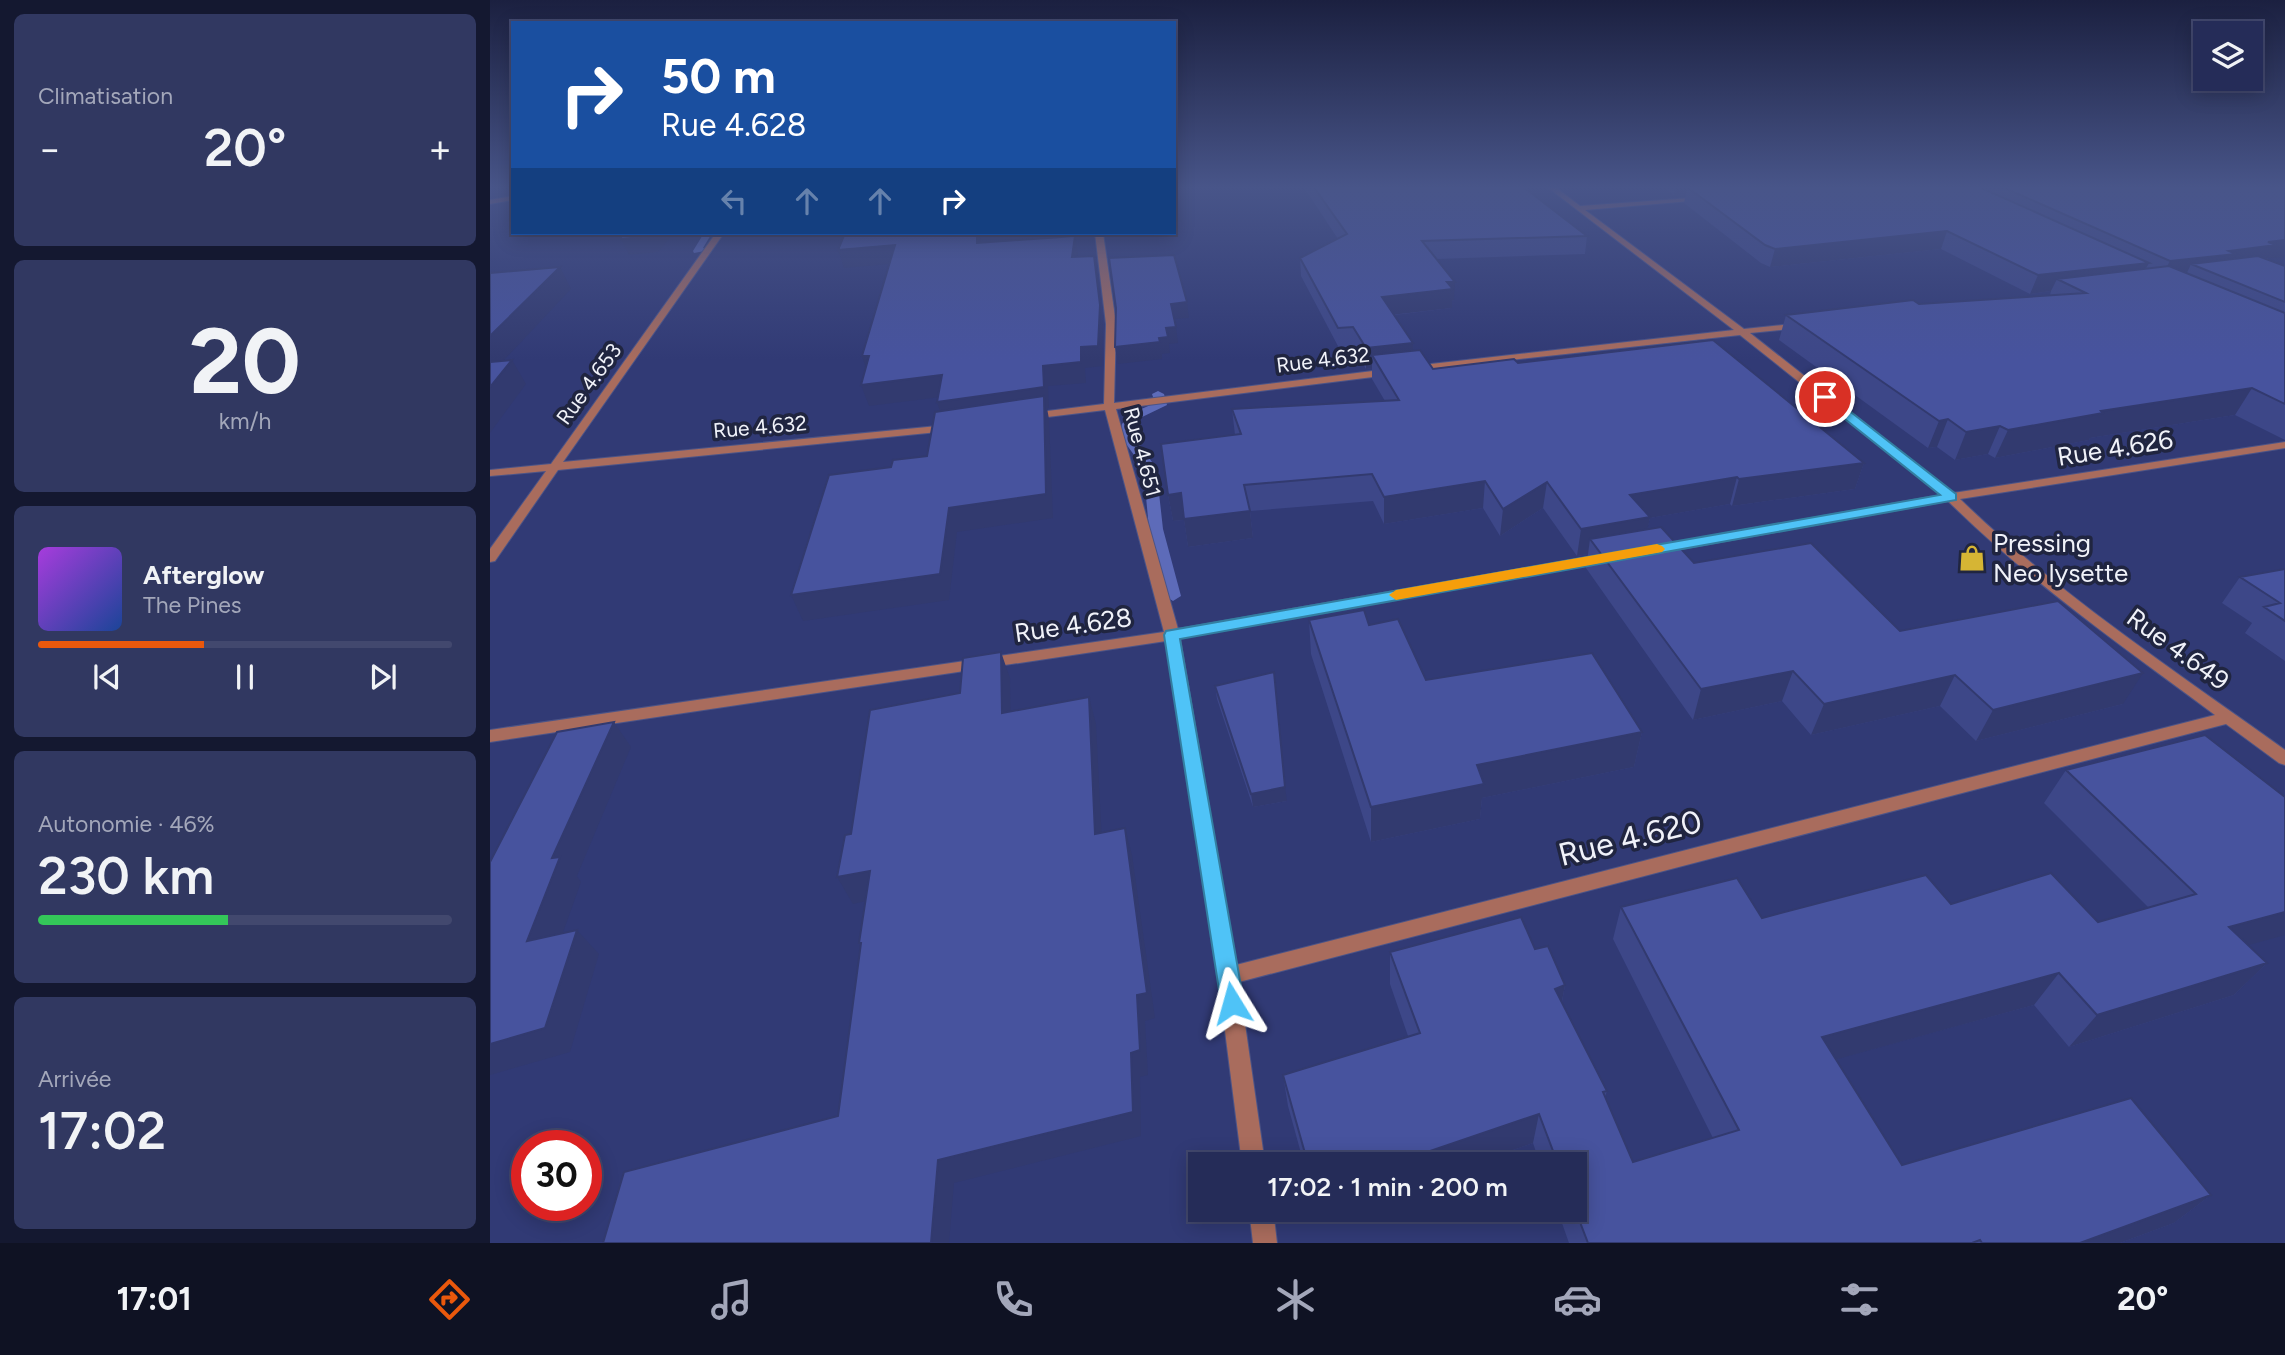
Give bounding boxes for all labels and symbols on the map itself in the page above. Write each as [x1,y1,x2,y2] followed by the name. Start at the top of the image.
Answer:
[551,338,626,429] street label: Rue 4.653
[1275,341,1371,378] street label: Rue 4.632
[1795,367,1855,427] pin
[1119,404,1166,499] street label: Rue 4.651
[712,410,808,443] street label: Rue 4.632
[2055,423,2175,473] street label: Rue 4.626
[1993,527,2128,589] place label: Pressing Neo lysette
[1957,543,1987,573] shop icon: Pressing Neo lysette
[1012,601,1134,649] street label: Rue 4.628
[2121,601,2235,697] street label: Rue 4.649
[1554,802,1706,874] street label: Rue 4.620
[1195,966,1269,1040] position arrow
[511,1130,602,1221] speed limit sign: 30

